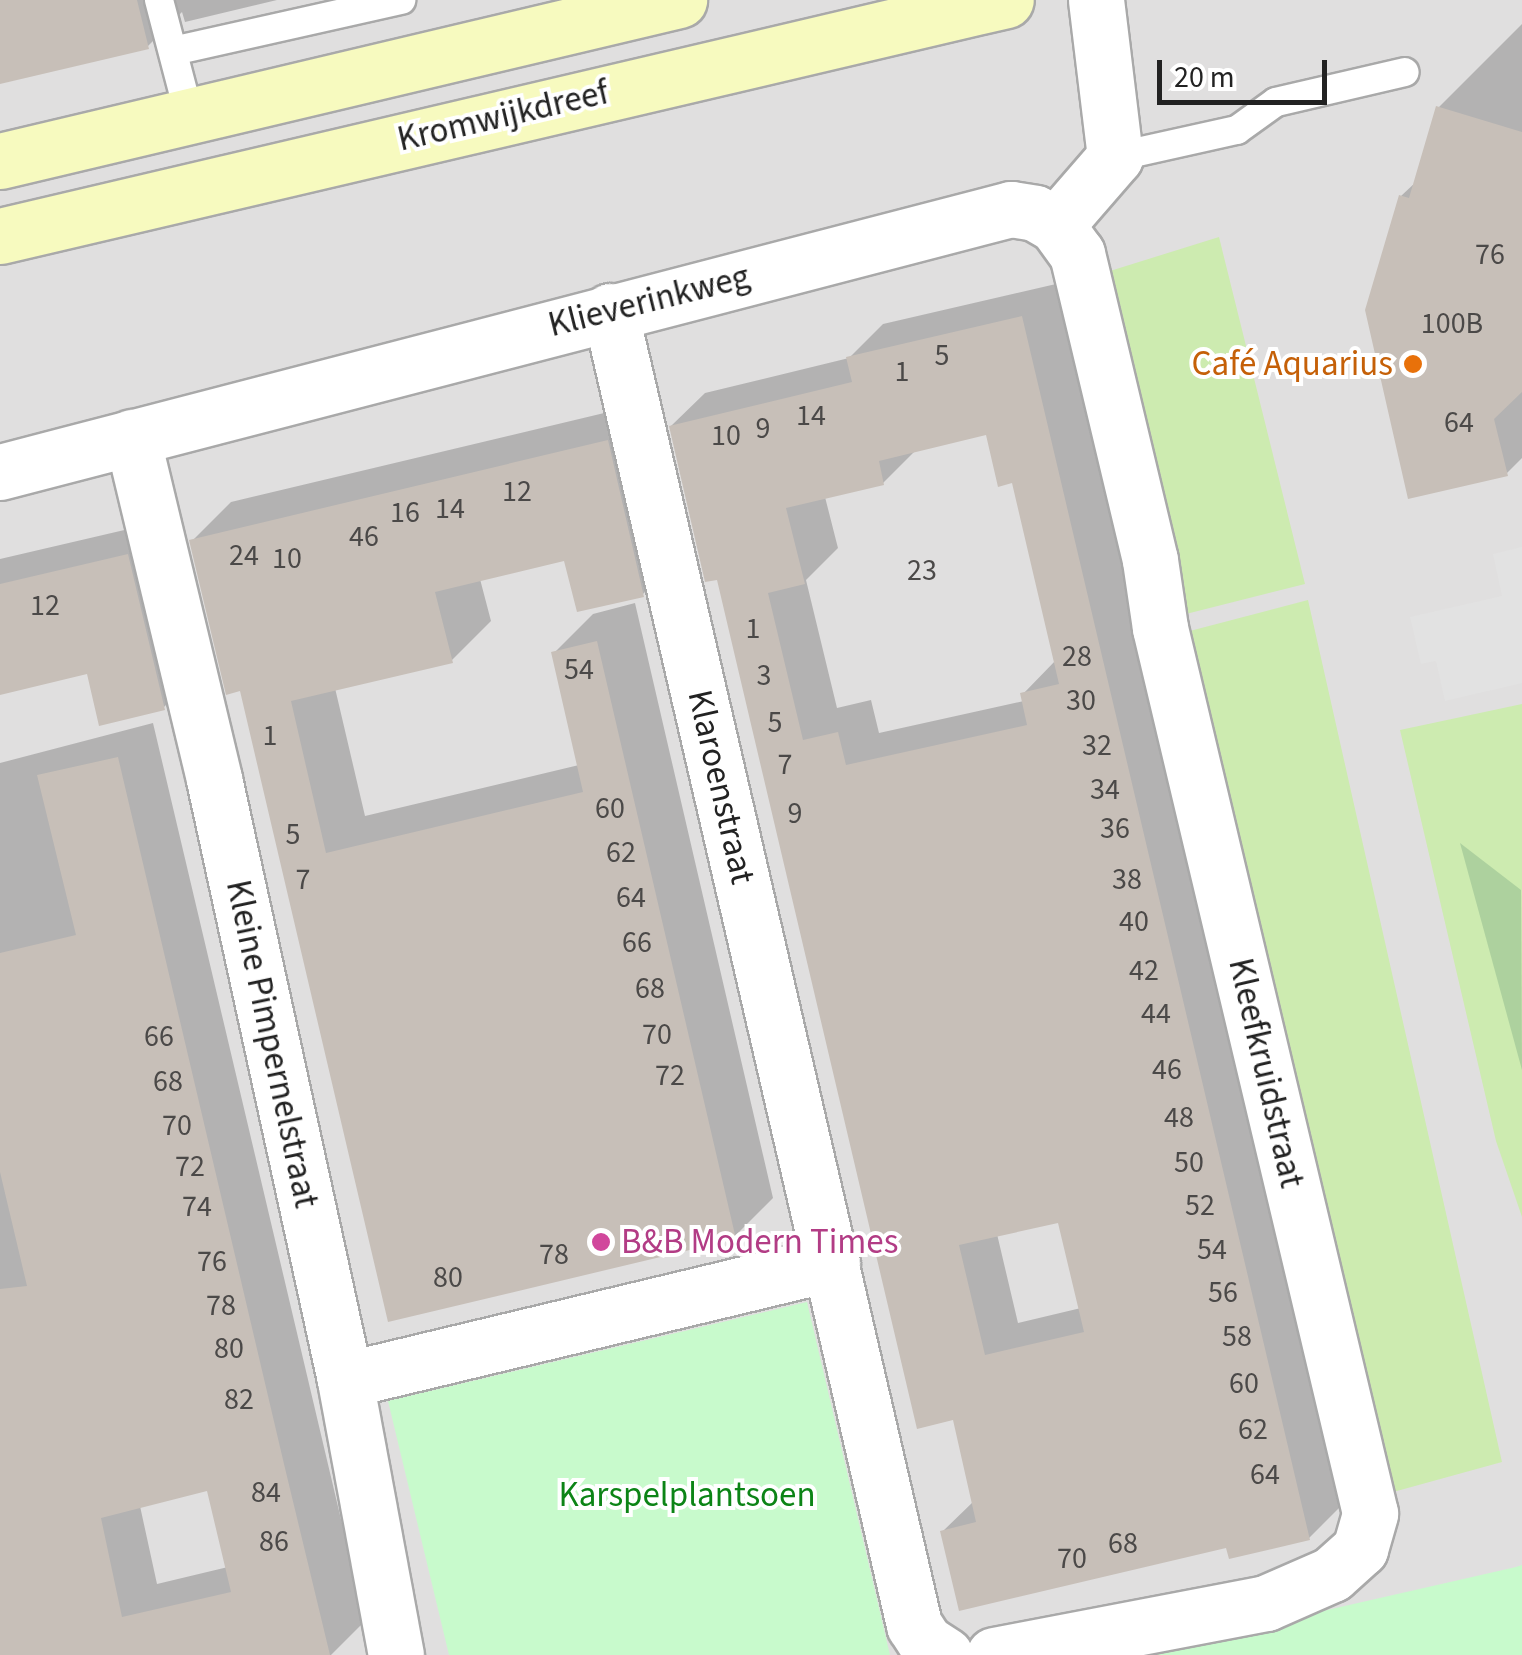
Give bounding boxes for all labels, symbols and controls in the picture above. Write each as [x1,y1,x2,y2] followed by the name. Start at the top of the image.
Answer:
[1162,40,1332,102] scale bar
[1174,56,1235,99] text: 20 m
[393,71,613,161] street label: Kromwijkdreef
[1475,237,1505,273] house number: 76
[544,256,754,346] street label: Klieverinkweg
[1421,306,1483,342] house number: 100B
[935,338,949,374] house number: 5
[1192,343,1393,385] place label: Café Aquarius
[1402,353,1424,375] marker: Café Aquarius
[895,354,909,390] house number: 1
[796,398,826,434] house number: 14
[1444,405,1474,441] house number: 64
[756,411,770,447] house number: 9
[711,418,741,454] house number: 10
[502,474,532,510] house number: 12
[435,491,465,527] house number: 14
[390,495,420,531] house number: 16
[349,519,379,555] house number: 46
[229,538,259,574] house number: 24
[272,541,302,577] house number: 10
[907,553,937,589] house number: 23
[30,588,60,624] house number: 12
[746,611,760,647] house number: 1
[1062,639,1092,675] house number: 28
[564,652,594,688] house number: 54
[757,658,771,694] house number: 3
[1066,683,1096,719] house number: 30
[678,686,764,888] street label: Klaroenstraat
[768,705,782,741] house number: 5
[263,718,277,754] house number: 1
[1082,728,1112,764] house number: 32
[778,747,792,783] house number: 7
[1090,772,1120,808] house number: 34
[595,791,625,827] house number: 60
[788,796,802,832] house number: 9
[1100,811,1130,847] house number: 36
[286,817,300,853] house number: 5
[606,835,636,871] house number: 62
[296,862,310,898] house number: 7
[1112,862,1142,898] house number: 38
[217,876,327,1212] street label: Kleine Pimpernelstraat
[616,880,646,916] house number: 64
[1119,904,1149,940] house number: 40
[622,925,652,961] house number: 66
[1129,953,1159,989] house number: 42
[1219,954,1313,1192] street label: Kleefkruidstraat
[635,971,665,1007] house number: 68
[1141,996,1171,1032] house number: 44
[642,1017,672,1053] house number: 70
[144,1019,174,1055] house number: 66
[1152,1052,1182,1088] house number: 46
[655,1058,685,1094] house number: 72
[153,1064,183,1100] house number: 68
[1164,1100,1194,1136] house number: 48
[162,1108,192,1144] house number: 70
[1174,1145,1204,1181] house number: 50
[175,1149,205,1185] house number: 72
[1185,1188,1215,1224] house number: 52
[182,1189,212,1225] house number: 74
[621,1221,898,1263] place label: B&B Modern Times
[590,1231,612,1253] marker: B&B Modern Times
[1197,1232,1227,1268] house number: 54
[539,1237,569,1273] house number: 78
[197,1244,227,1280] house number: 76
[433,1260,463,1296] house number: 80
[1208,1275,1238,1311] house number: 56
[206,1288,236,1324] house number: 78
[1222,1319,1252,1355] house number: 58
[214,1331,244,1367] house number: 80
[1229,1366,1259,1402] house number: 60
[224,1382,254,1418] house number: 82
[1238,1412,1268,1448] house number: 62
[1250,1457,1280,1493] house number: 64
[558,1474,816,1516] park label: Karspelplantsoen
[251,1475,281,1511] house number: 84
[259,1524,289,1560] house number: 86
[1108,1526,1138,1562] house number: 68
[1057,1541,1087,1577] house number: 70

